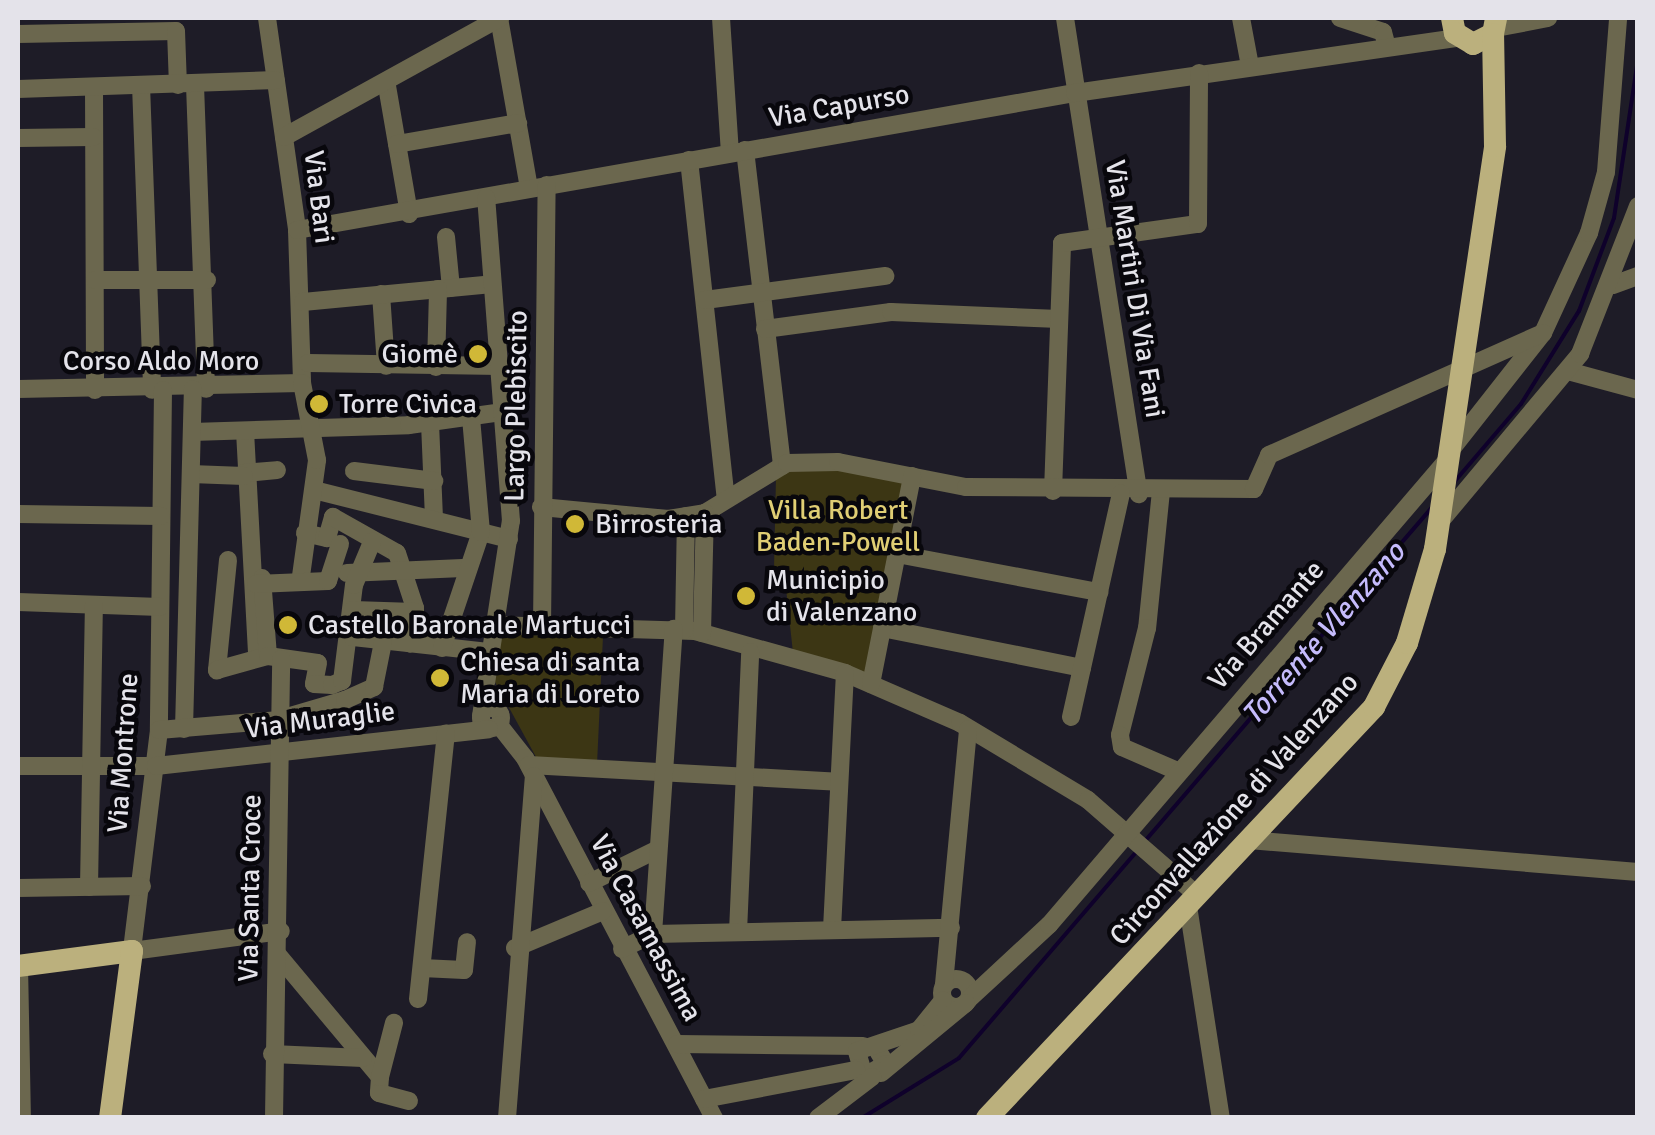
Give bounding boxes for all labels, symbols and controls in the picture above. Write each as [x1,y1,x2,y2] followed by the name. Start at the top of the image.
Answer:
[766,77,912,135] street label: Via Capurso
[297,149,341,245] street label: Via Bari
[1098,158,1172,420] street label: Via Martiri Di Via Fani
[498,310,534,502] street label: Largo Plebiscito
[382,337,458,371] place label: Giomè
[467,343,489,365] marker: Giomè
[63,344,259,378] street label: Corso Aldo Moro
[339,387,477,421] place label: Torre Civica
[308,393,330,415] marker: Torre Civica
[756,493,920,559] park label: Villa Robert Baden-Powell
[595,507,723,541] place label: Birrosteria
[564,513,586,535] marker: Birrosteria
[1235,535,1413,733] water label: Torrente Vlenzano
[1201,554,1331,696] street label: Via Bramante
[766,563,917,629] place label: Municipio di Valenzano
[735,585,757,607] marker: Municipio di Valenzano
[308,608,631,642] place label: Castello Baronale Martucci
[277,614,299,636] marker: Castello Baronale Martucci
[460,645,641,711] place label: Chiesa di santa Maria di Loreto
[1103,666,1365,952] street label: Circonvallazione di Valenzano
[429,667,451,689] marker: Chiesa di santa Maria di Loreto
[101,672,145,834] street label: Via Montrone
[243,694,397,746] street label: Via Muraglie
[232,794,268,982] street label: Via Santa Croce
[583,829,709,1027] street label: Via Casamassima

